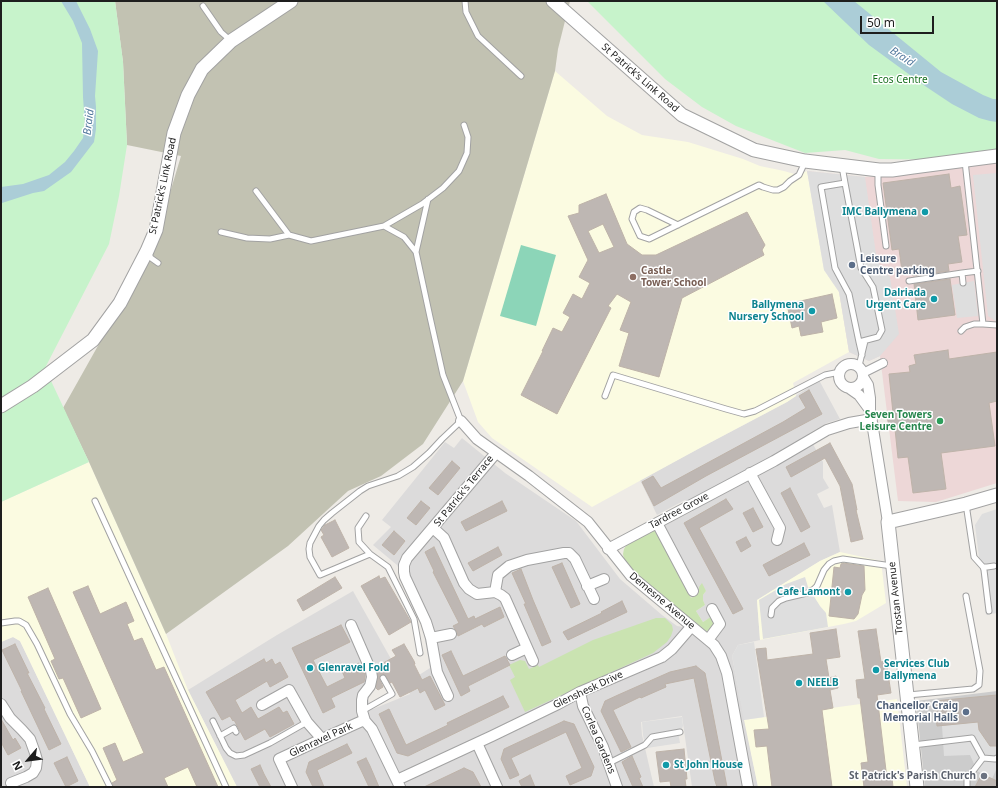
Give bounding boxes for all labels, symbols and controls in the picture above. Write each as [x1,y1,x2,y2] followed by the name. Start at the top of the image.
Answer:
[862,8,936,34] scale bar
[867,14,895,31] text: 50 m
[599,41,681,115] street label: St Patrick’s Link Road
[887,44,917,70] water label: Braid
[872,74,928,86] park label: Ecos Centre
[81,108,97,136] water label: Braid
[147,137,179,235] street label: St Patrick’s Link Road
[842,206,917,218] place label: IMC Ballymena
[920,207,930,217] marker: IMC Ballymena
[860,253,935,276] place label: Leisure Centre parking
[847,260,857,270] marker: Leisure Centre parking
[641,265,706,288] place label: Castle Tower School
[628,272,638,282] marker: Castle Tower School
[866,287,926,310] place label: Dalriada Urgent Care
[929,294,939,304] marker: Dalriada Urgent Care
[728,299,804,322] place label: Ballymena Nursery School
[807,306,817,316] marker: Ballymena Nursery School
[860,409,932,432] place label: Seven Towers Leisure Centre
[935,416,945,426] marker: Seven Towers Leisure Centre
[432,453,496,529] street label: St Patrick's Terrace
[647,490,711,532] street label: Tardree Grove
[886,561,906,635] street label: Trostan Avenue
[627,570,697,632] street label: Demesne Avenue
[777,586,840,598] place label: Cafe Lamont
[843,587,853,597] marker: Cafe Lamont
[884,658,950,682] place label: Services Club Ballymena
[318,662,389,674] place label: Glenravel Fold
[305,663,315,673] marker: Glenravel Fold
[871,665,881,675] marker: Services Club Ballymena
[551,669,625,711] street label: Glenshesk Drive
[807,677,839,689] place label: NEELB
[794,678,804,688] marker: NEELB
[876,700,958,724] place label: Chancellor Craig Memorial Halls
[578,704,618,776] street label: Corlea Gardens
[961,707,971,717] marker: Chancellor Craig Memorial Halls
[288,720,354,760] street label: Glenravel Park
[8,740,48,780] north arrow
[8,758,26,773] text: N
[674,759,743,771] place label: St John House
[661,760,671,770] marker: St John House
[849,770,976,782] place label: St Patrick's Parish Church
[979,771,989,781] marker: St Patrick's Parish Church

